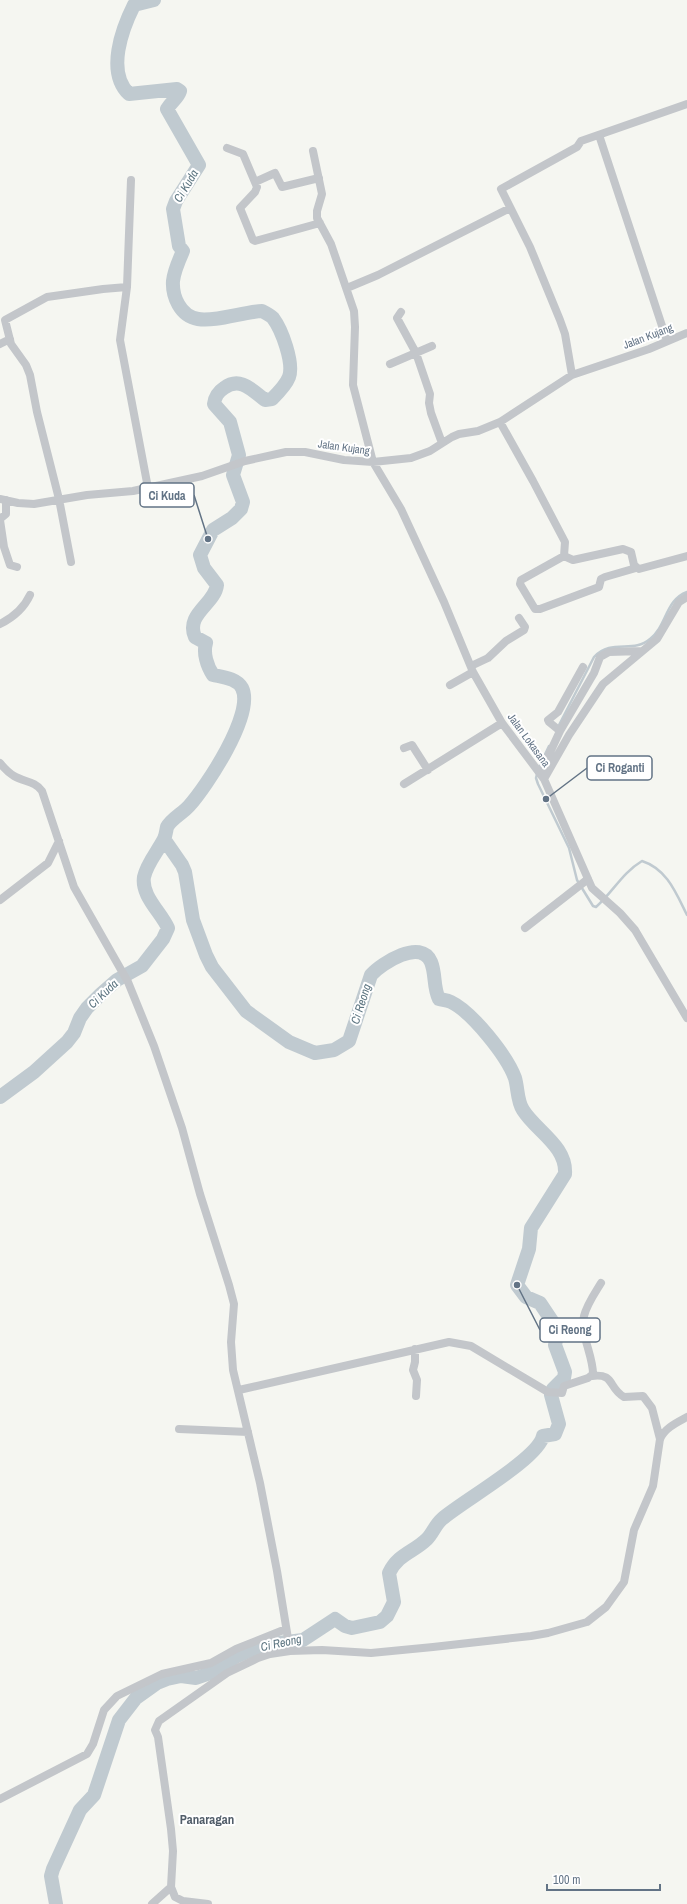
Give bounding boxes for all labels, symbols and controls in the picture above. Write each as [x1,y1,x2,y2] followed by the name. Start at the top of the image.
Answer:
[170,166,202,205] water label: Ci Kuda
[621,320,675,352] street label: Jalan Kujang
[317,436,371,458] street label: Jalan Kujang
[140,483,194,507] callout: Ci Kuda
[148,488,186,504] text: Ci Kuda
[505,710,553,770] street label: Jalan Lokasana
[587,756,652,780] callout: Ci Roganti
[595,760,645,776] text: Ci Roganti
[85,976,122,1012] water label: Ci Kuda
[347,981,375,1026] water label: Ci Reong
[540,1318,600,1342] callout: Ci Reong
[548,1322,592,1338] text: Ci Reong
[259,1631,304,1655] water label: Ci Reong
[180,1811,234,1828] district label: Panaragan
[547,1866,660,1892] scale bar
[553,1872,580,1888] text: 100 m

